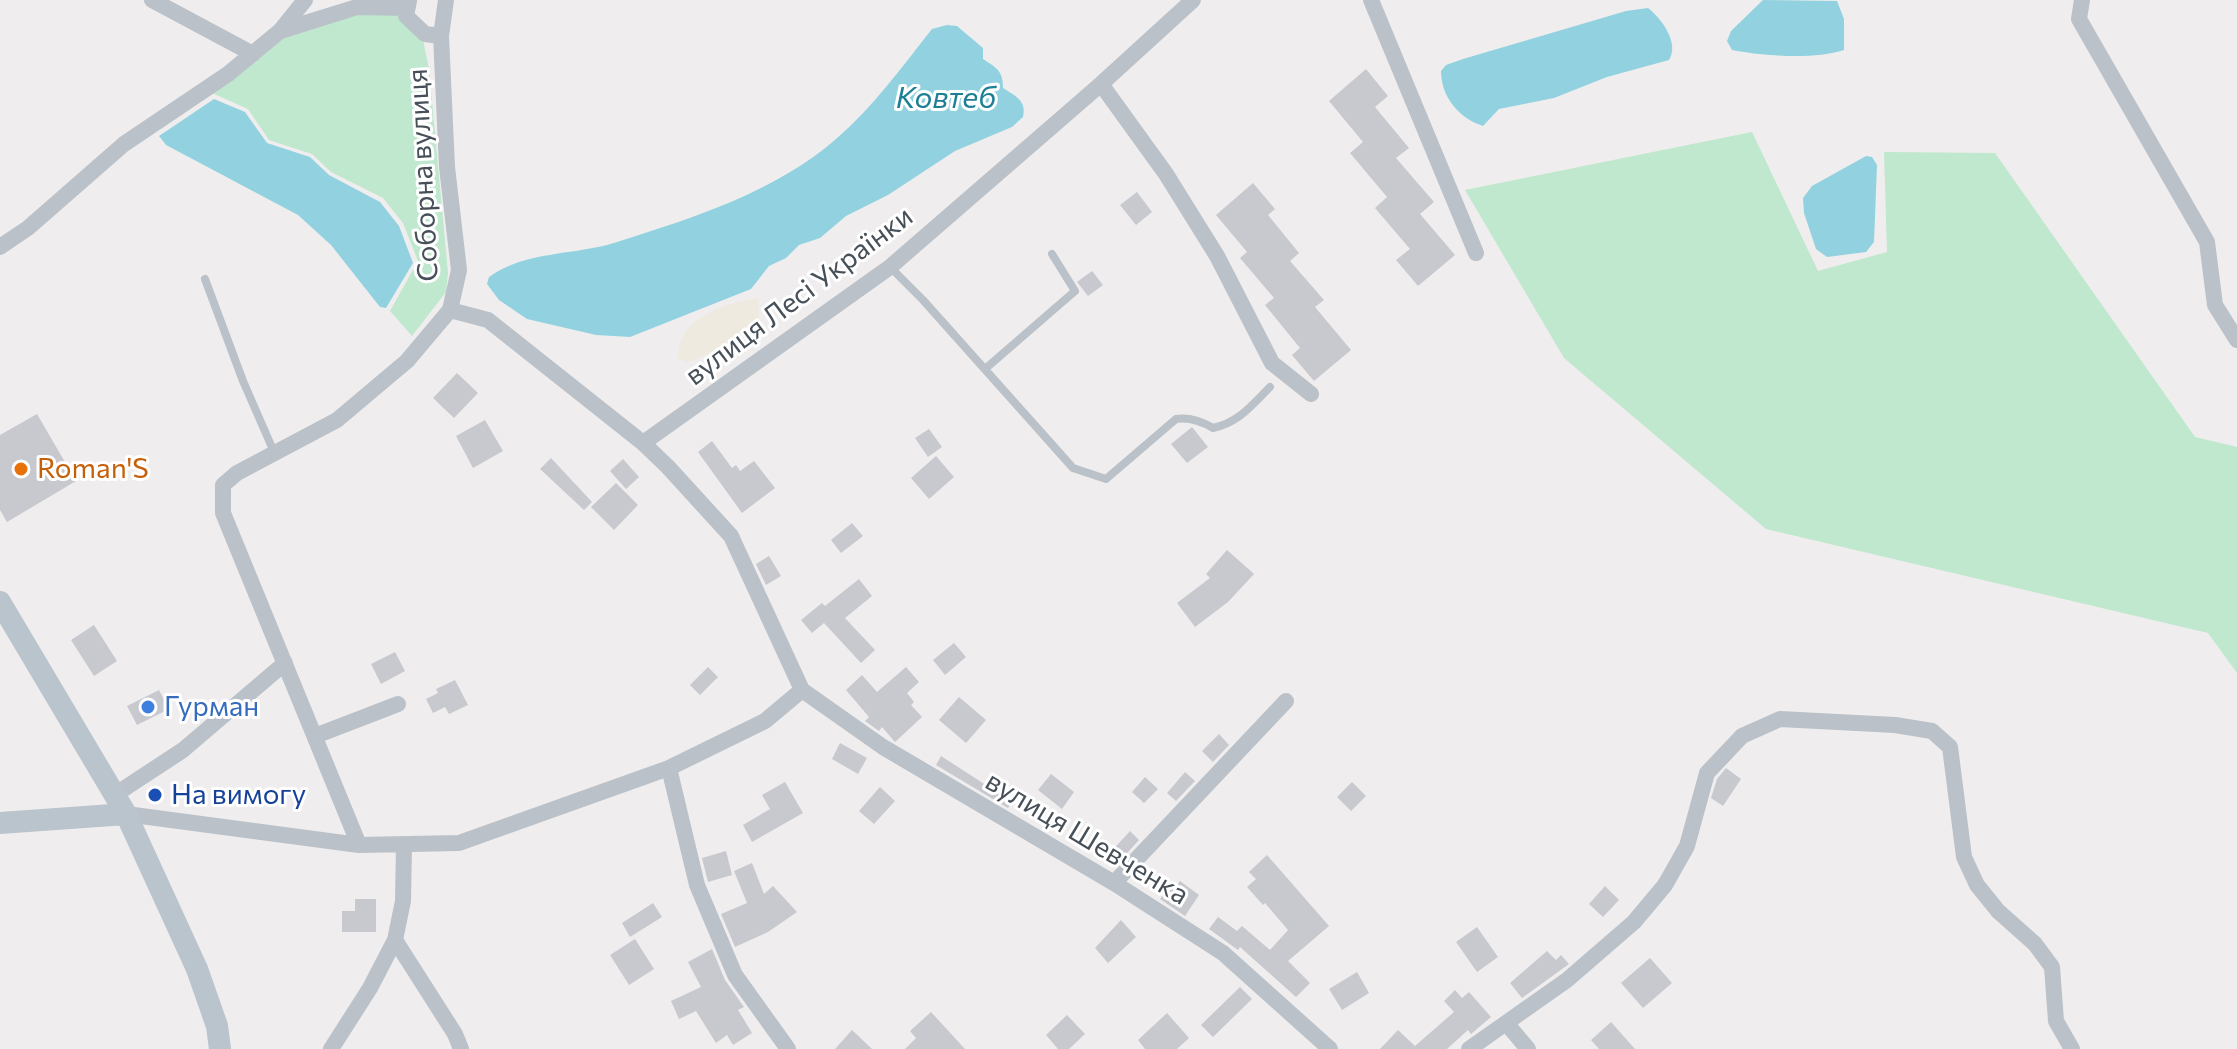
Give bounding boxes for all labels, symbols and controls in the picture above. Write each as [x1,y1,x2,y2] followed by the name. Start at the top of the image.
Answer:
[401,68,445,282] street label: Соборна вулиця
[896,80,996,116] water label: Ковтеб
[679,199,919,393] street label: вулиця Лесі Українки
[37,452,149,486] place label: Roman'S
[12,460,30,478] marker: Roman'S
[164,690,259,724] place label: Гурман
[139,698,157,716] marker: Гурман
[979,764,1195,912] street label: вулиця Шевченка
[171,778,306,812] place label: На вимогу
[146,786,164,804] marker: На вимогу

